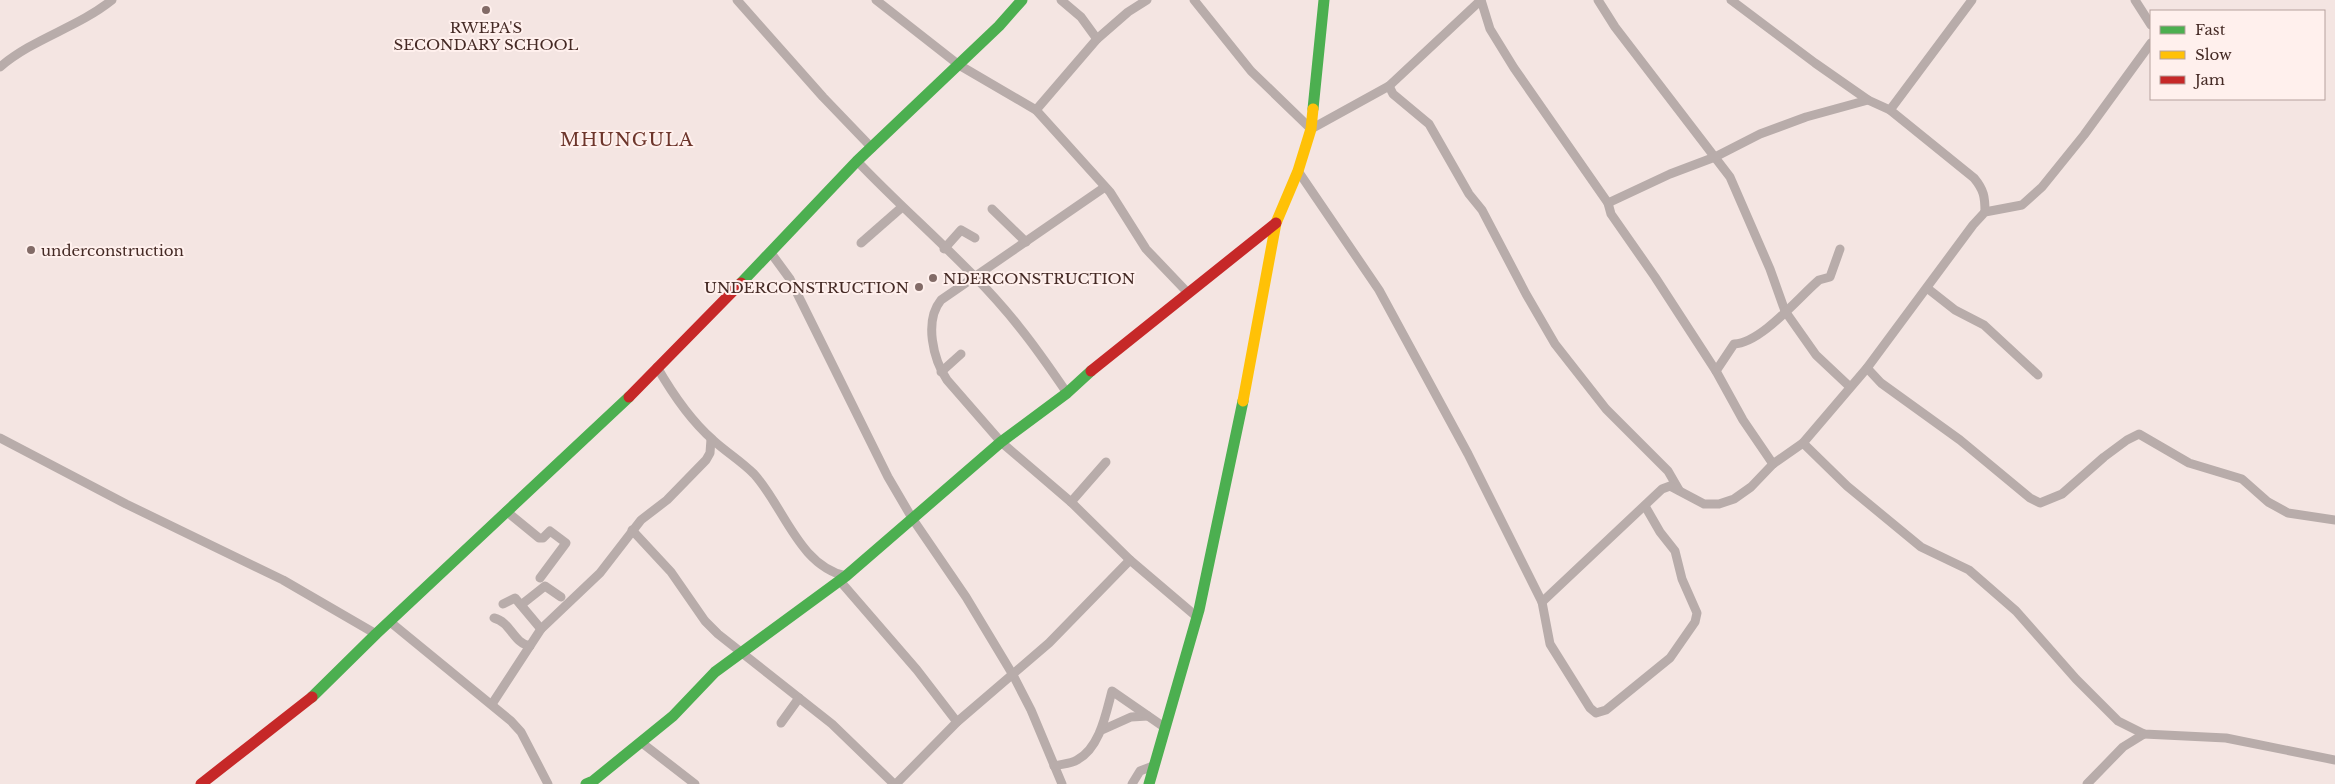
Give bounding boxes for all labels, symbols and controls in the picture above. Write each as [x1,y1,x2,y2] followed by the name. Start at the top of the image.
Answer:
[480,4,492,16] marker: RWEPA'S SECONDARY SCHOOL
[2150,10,2325,100] legend
[393,18,579,54] place label: RWEPA'S SECONDARY SCHOOL
[2195,20,2226,39] text: Fast
[2195,45,2232,64] text: Slow
[2193,70,2225,89] text: Jam
[560,129,694,151] district label: MHUNGULA
[41,241,184,260] place label: underconstruction
[25,244,37,256] marker: underconstruction
[943,269,1135,288] place label: NDERCONSTRUCTION
[927,272,939,284] marker: NDERCONSTRUCTION
[704,278,909,297] place label: UNDERCONSTRUCTION
[913,281,925,293] marker: UNDERCONSTRUCTION

